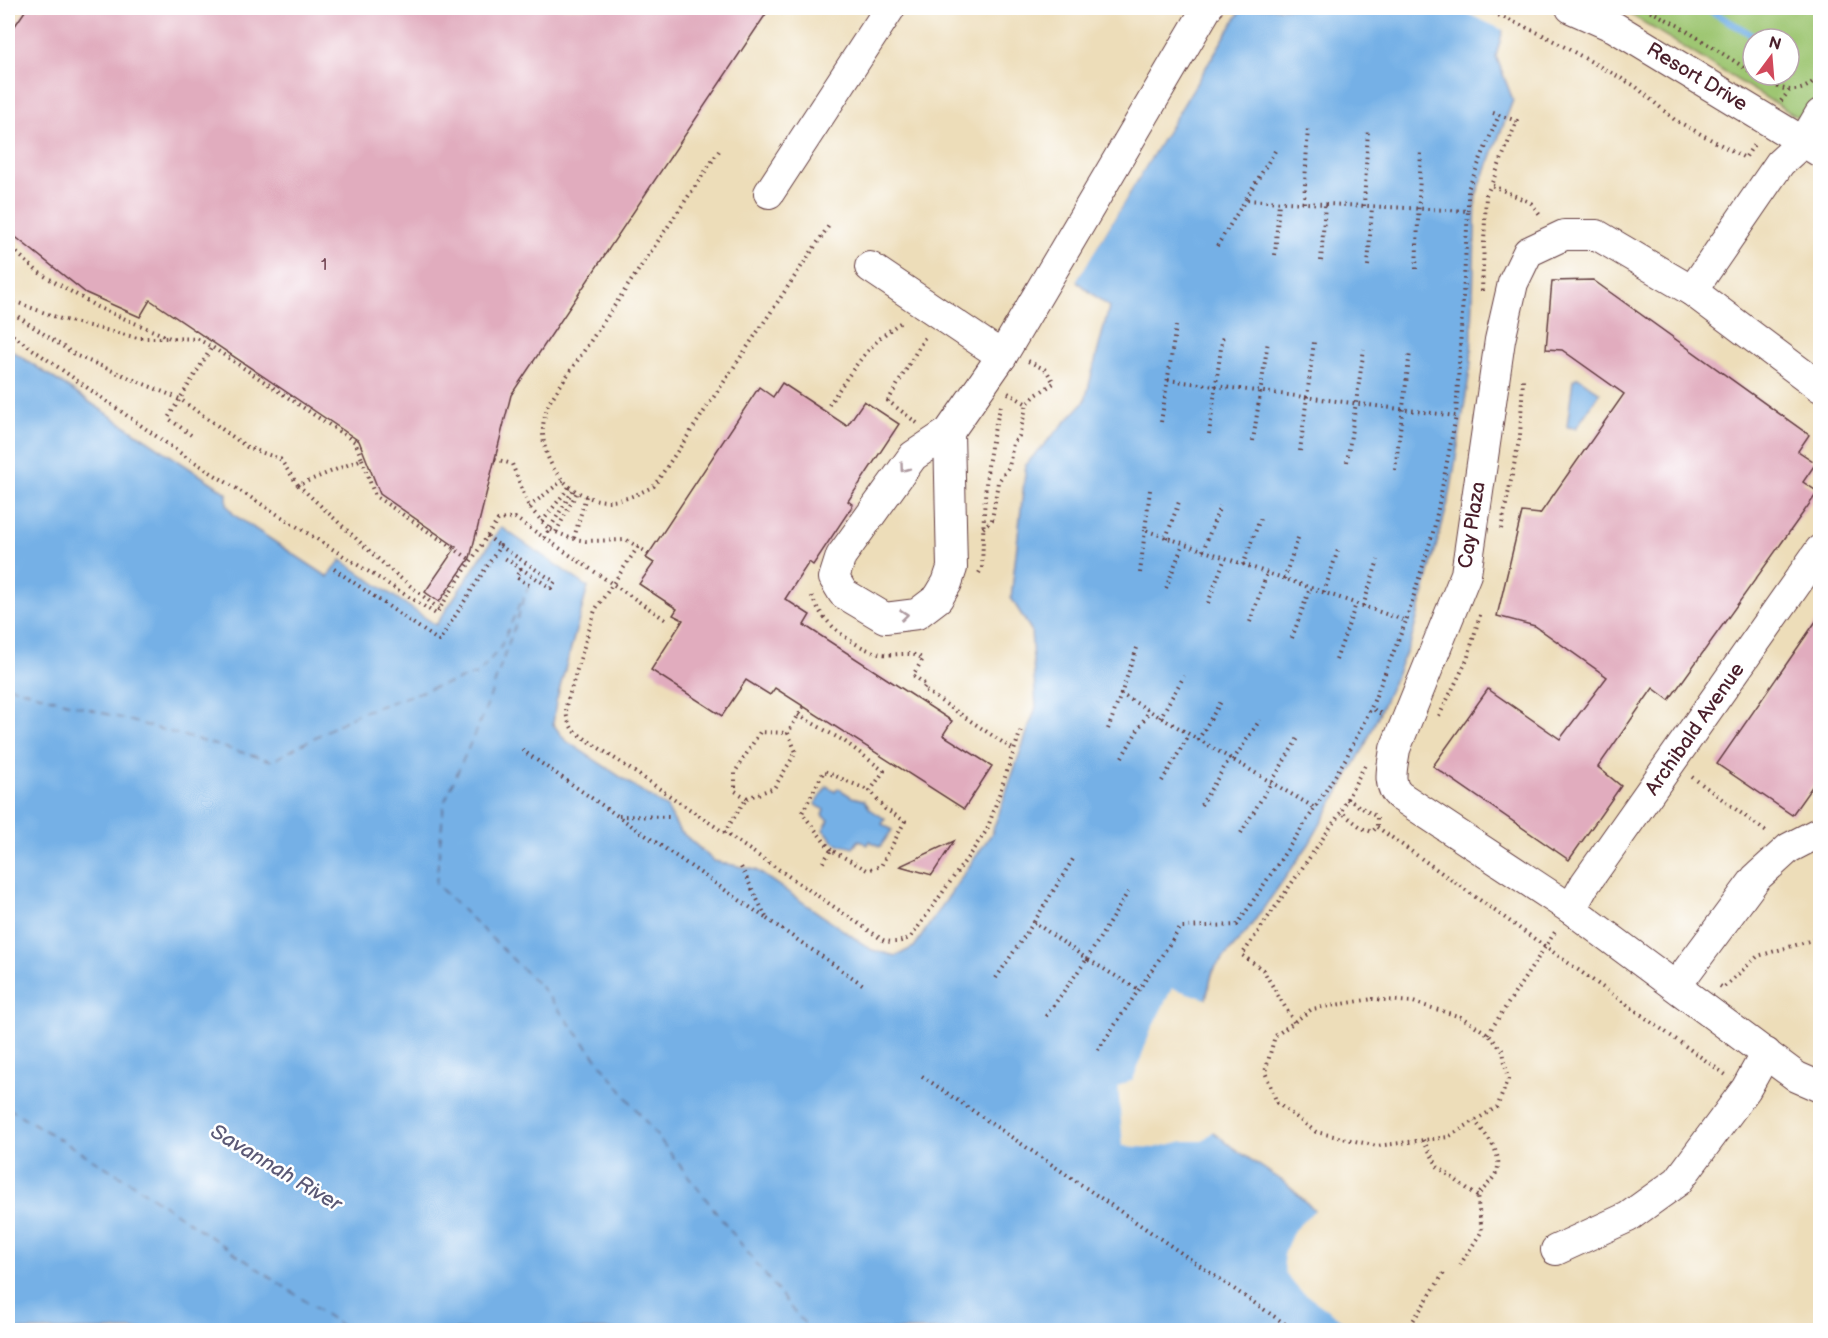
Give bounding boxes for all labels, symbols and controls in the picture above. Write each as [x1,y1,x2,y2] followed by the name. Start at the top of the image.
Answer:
[1741,27,1801,87] north arrow
[1766,33,1783,55] text: N
[1642,38,1752,117] street label: Resort Drive
[321,256,327,275] house number: 1
[900,461,911,472] one-way arrow
[1453,480,1491,570] street label: Cay Plaza
[899,610,908,622] one-way arrow
[1640,658,1750,800] street label: Archibald Avenue
[206,1119,347,1218] water label: Savannah River

